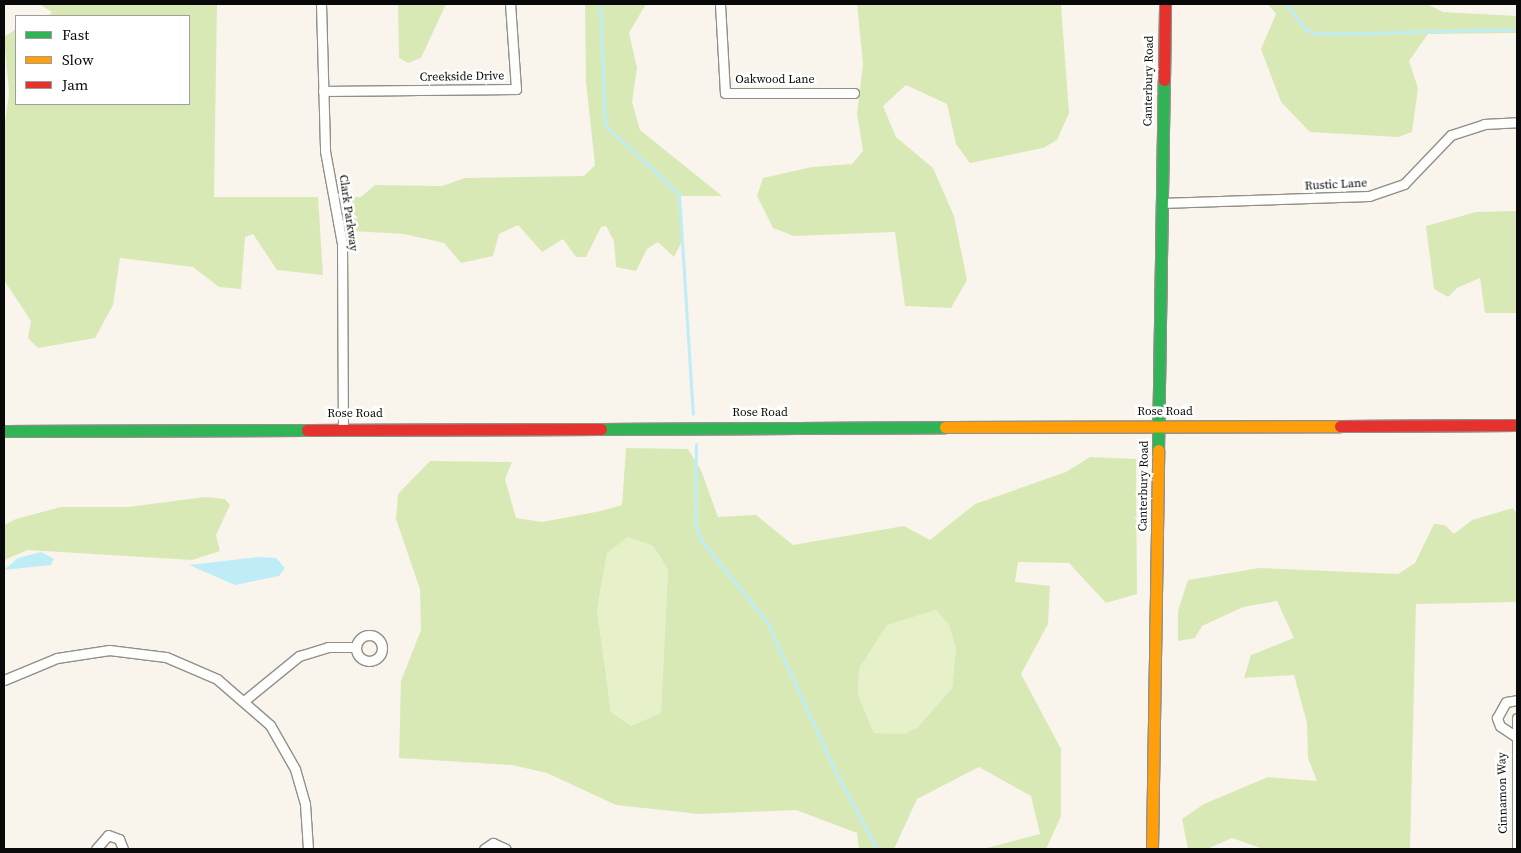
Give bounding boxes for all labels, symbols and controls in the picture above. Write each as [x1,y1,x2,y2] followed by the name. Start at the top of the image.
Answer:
[15,15,190,105] legend
[62,24,89,45] text: Fast
[1141,35,1157,127] street label: Canterbury Road
[62,49,94,70] text: Slow
[420,69,504,85] street label: Creekside Drive
[735,73,815,87] street label: Oakwood Lane
[62,74,88,95] text: Jam
[336,174,360,252] street label: Clark Parkway
[1304,176,1368,194] street label: Rustic Lane
[1137,405,1193,419] street label: Rose Road
[732,406,788,420] street label: Rose Road
[327,407,383,421] street label: Rose Road
[1136,440,1152,532] street label: Canterbury Road
[1495,752,1511,834] street label: Cinnamon Way

